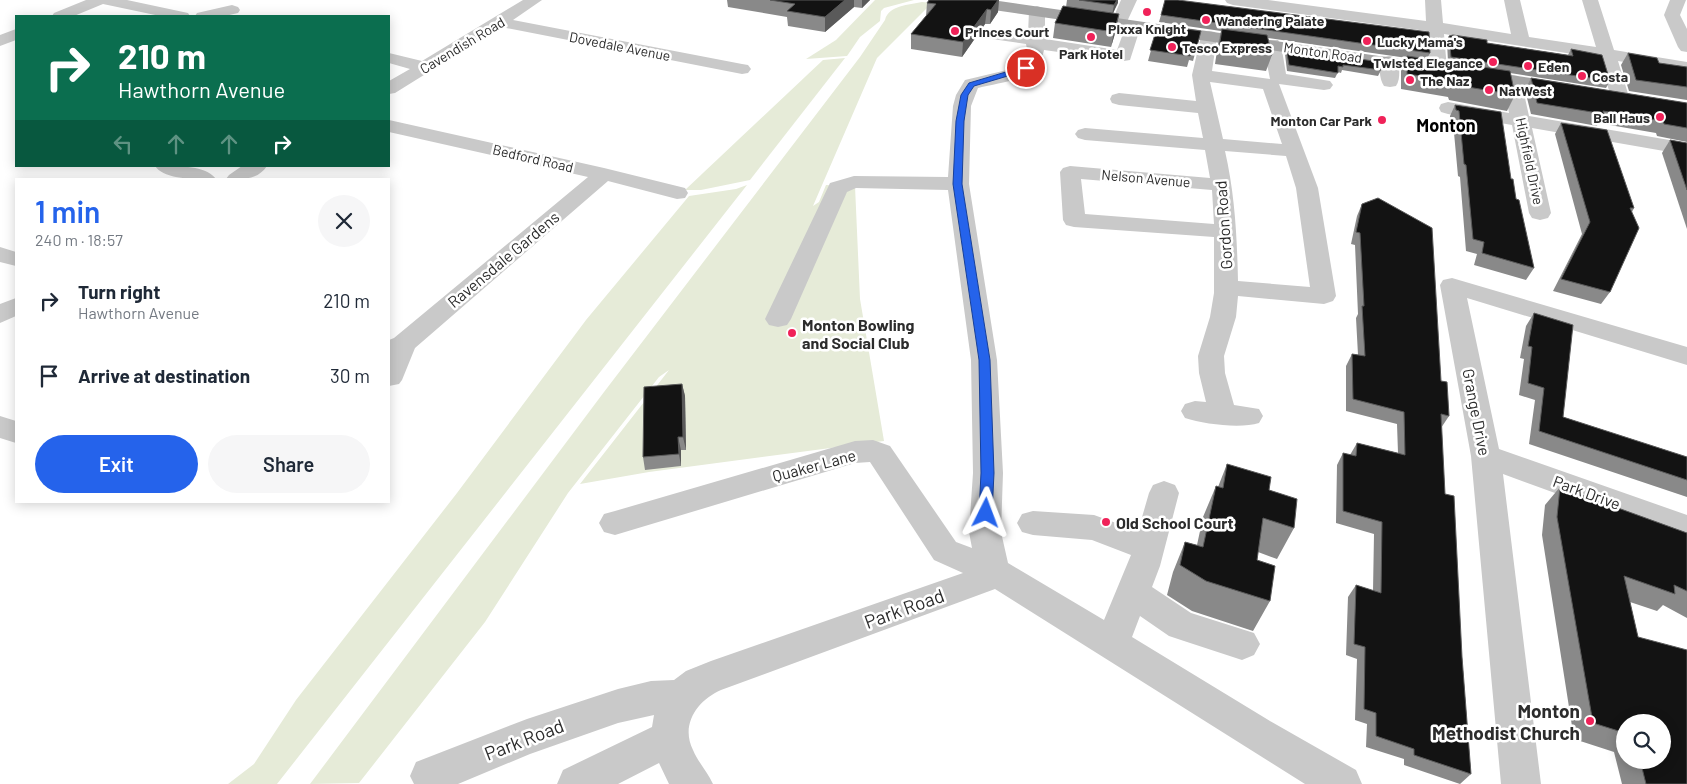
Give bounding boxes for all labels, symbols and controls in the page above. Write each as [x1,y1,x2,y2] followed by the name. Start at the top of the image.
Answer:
[1141,6,1153,18] marker: Pixxa Knight
[1216,12,1325,29] place label: Wandering Palate
[416,13,508,77] street label: Cavendish Road
[1200,14,1212,26] marker: Wandering Palate
[1108,20,1186,37] place label: Pixxa Knight
[965,23,1049,40] place label: Princes Court
[949,25,961,37] marker: Princes Court
[568,28,672,64] street label: Dovedale Avenue
[1085,31,1097,43] marker: Park Hotel
[1377,33,1463,50] place label: Lucky Mama's
[118,34,206,76] text: 210 m
[35,35,100,100] icon: right
[1361,35,1373,47] marker: Lucky Mama's
[1283,38,1363,66] street label: Monton Road
[1182,39,1272,56] place label: Tesco Express
[1166,41,1178,53] marker: Tesco Express
[1059,45,1123,62] place label: Park Hotel
[1005,47,1047,89] pin
[1012,54,1040,82] icon: arrive
[1373,54,1483,71] place label: Twisted Elegance
[1487,56,1499,68] marker: Twisted Elegance
[1538,58,1569,75] place label: Eden
[1522,60,1534,72] marker: Eden
[1592,68,1628,85] place label: Costa
[1576,70,1588,82] marker: Costa
[1420,72,1470,89] place label: The Naz
[1404,74,1416,86] marker: The Naz
[118,76,285,102] text: Hawthorn Avenue
[1499,82,1552,99] place label: NatWest
[1483,84,1495,96] marker: NatWest
[1593,109,1650,126] place label: Bali Haus
[1654,111,1666,123] marker: Bali Haus
[1271,112,1373,129] place label: Monton Car Park
[1376,114,1388,126] marker: Monton Car Park
[1416,114,1476,136] district label: Monton
[1512,116,1548,206] street label: Highfield Drive
[109,130,137,158] icon: left
[162,130,190,158] icon: ahead
[215,130,243,158] icon: ahead
[268,130,296,158] icon: right
[491,140,575,176] street label: Bedford Road
[1101,166,1191,190] street label: Nelson Avenue
[1210,180,1236,270] street label: Gordon Road
[35,193,100,229] text: 1 min
[318,195,370,247] button: close
[443,207,563,311] street label: Ravensdale Gardens
[35,230,123,249] text: 240 m · 18:57
[78,280,160,303] text: Turn right
[35,287,63,315] icon: right
[323,289,370,312] text: 210 m
[78,303,200,322] text: Hawthorn Avenue
[802,315,915,352] place label: Monton Bowling and Social Club
[786,327,798,339] marker: Monton Bowling and Social Club
[35,362,63,390] icon: arrive
[78,364,250,387] text: Arrive at destination
[330,364,370,387] text: 30 m
[1459,367,1495,457] street label: Grange Drive
[35,435,198,493] button: Exit
[208,435,370,493] button: Share
[770,445,858,485] street label: Quaker Lane
[1551,471,1623,513] street label: Park Drive
[959,486,1011,538] position arrow
[1116,513,1234,532] place label: Old School Court
[1100,516,1112,528] marker: Old School Court
[861,583,947,633] street label: Park Road
[1432,699,1580,744] place label: Monton Methodist Church
[481,713,567,765] street label: Park Road
[1616,714,1671,769] map controls
[1616,714,1671,769] button: search
[1584,715,1596,727] marker: Monton Methodist Church

